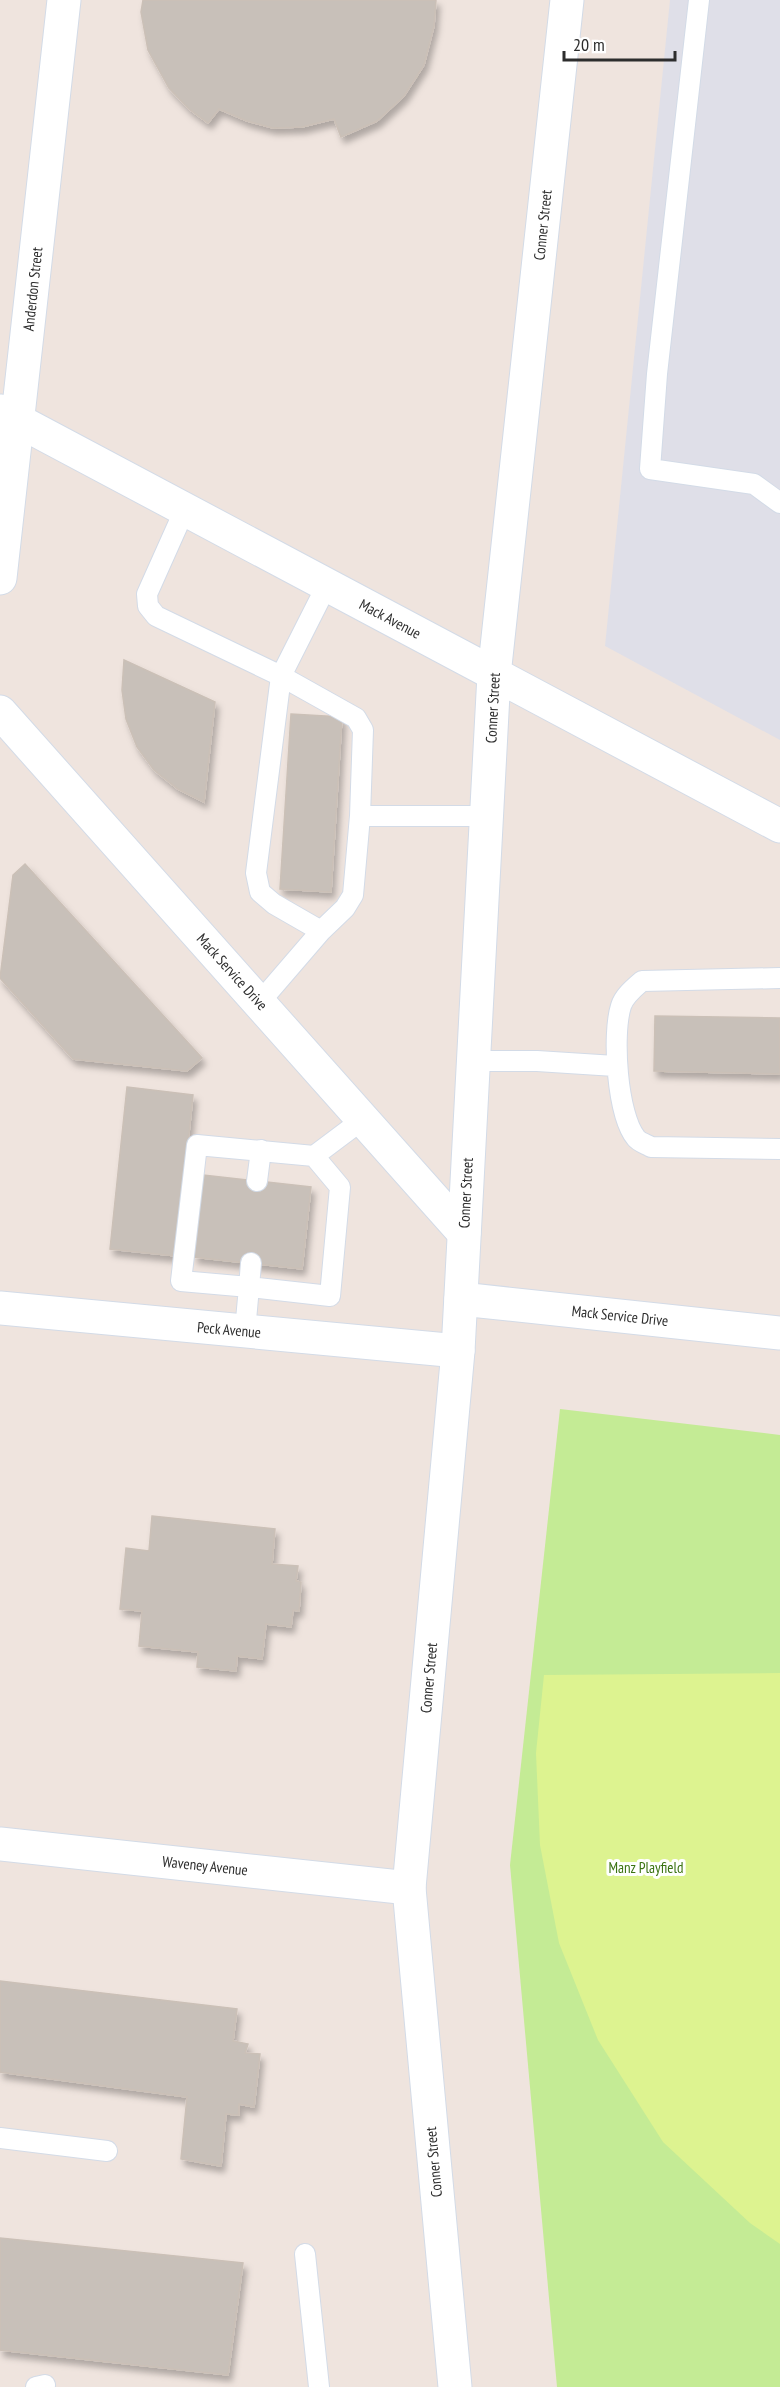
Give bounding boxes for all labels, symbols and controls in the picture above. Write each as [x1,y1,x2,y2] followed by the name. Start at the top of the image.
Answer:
[564,24,675,62] scale bar
[573,33,605,56] text: 20 m
[529,189,556,261] street label: Conner Street
[19,246,46,332] street label: Anderdon Street
[356,594,424,643] street label: Mack Avenue
[481,672,504,744] street label: Conner Street
[193,929,272,1014] street label: Mack Service Drive
[454,1157,477,1229] street label: Conner Street
[571,1301,669,1330] street label: Mack Service Drive
[196,1317,262,1342] street label: Peck Avenue
[416,1642,441,1714] street label: Conner Street
[161,1852,249,1879] street label: Waveney Avenue
[608,1858,684,1877] park label: Manz Playfield
[421,2126,446,2198] street label: Conner Street

